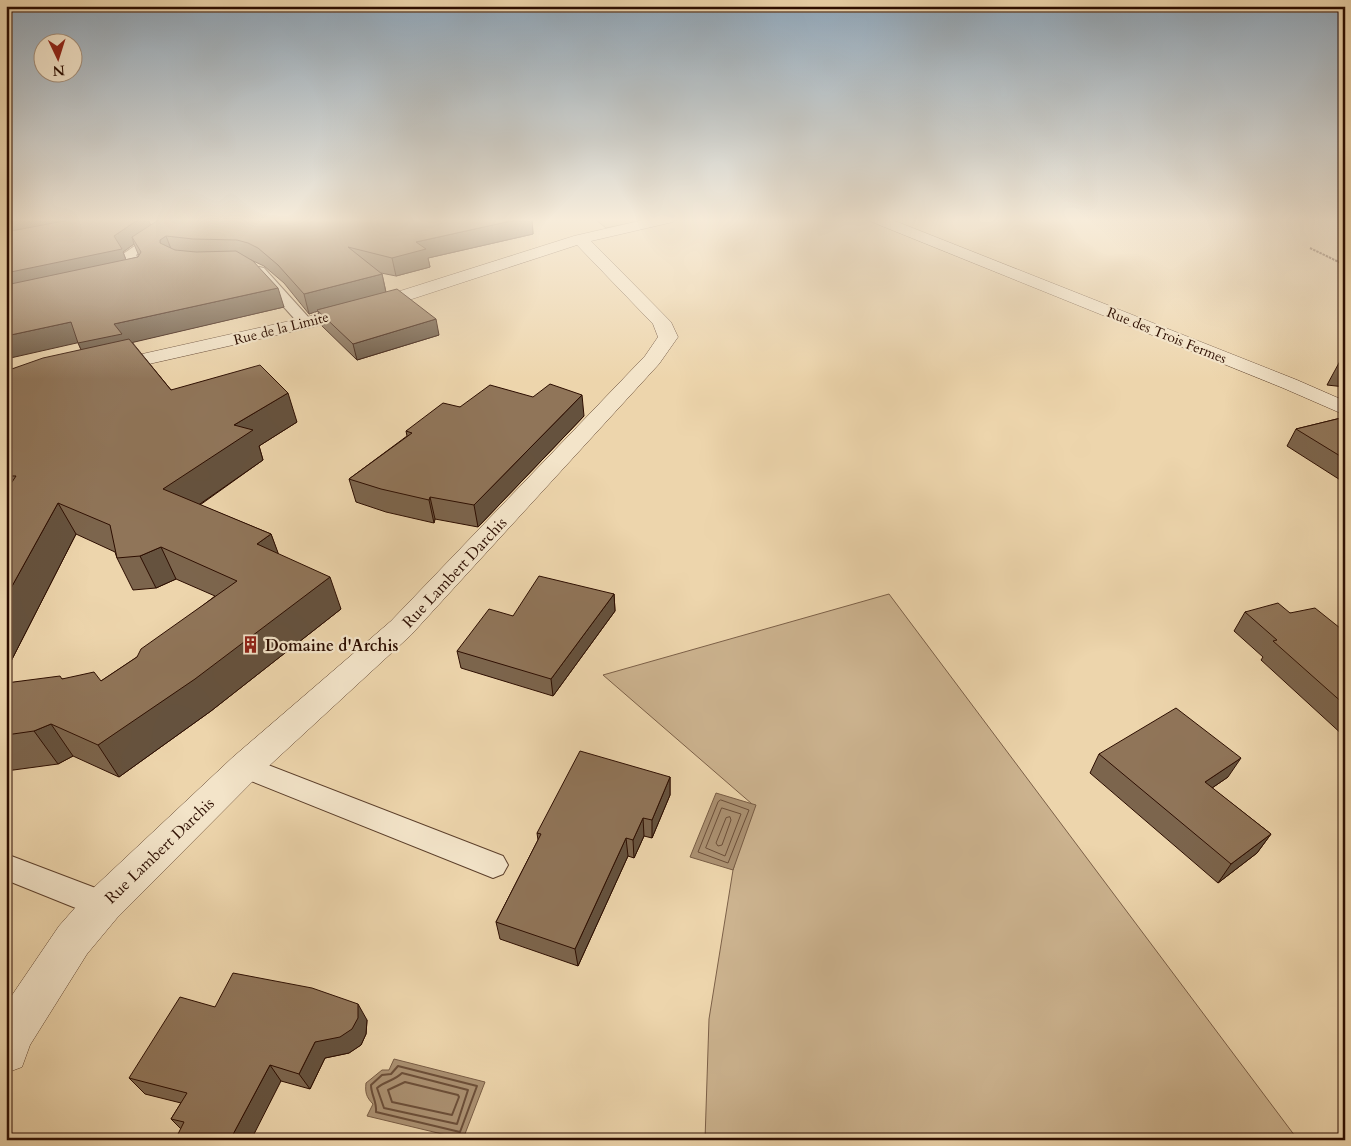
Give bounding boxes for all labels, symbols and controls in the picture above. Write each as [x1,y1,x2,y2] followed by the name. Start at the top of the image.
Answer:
[32,32,82,82] north arrow
[52,61,66,80] text: N
[1104,303,1230,368] street label: Rue des Trois Fermes
[232,307,331,349] street label: Rue de la Limite
[397,512,512,633] street label: Rue Lambert Darchis
[241,635,261,655] building icon: Domaine d'Archis
[265,635,399,657] place label: Domaine d'Archis
[100,793,219,909] street label: Rue Lambert Darchis

